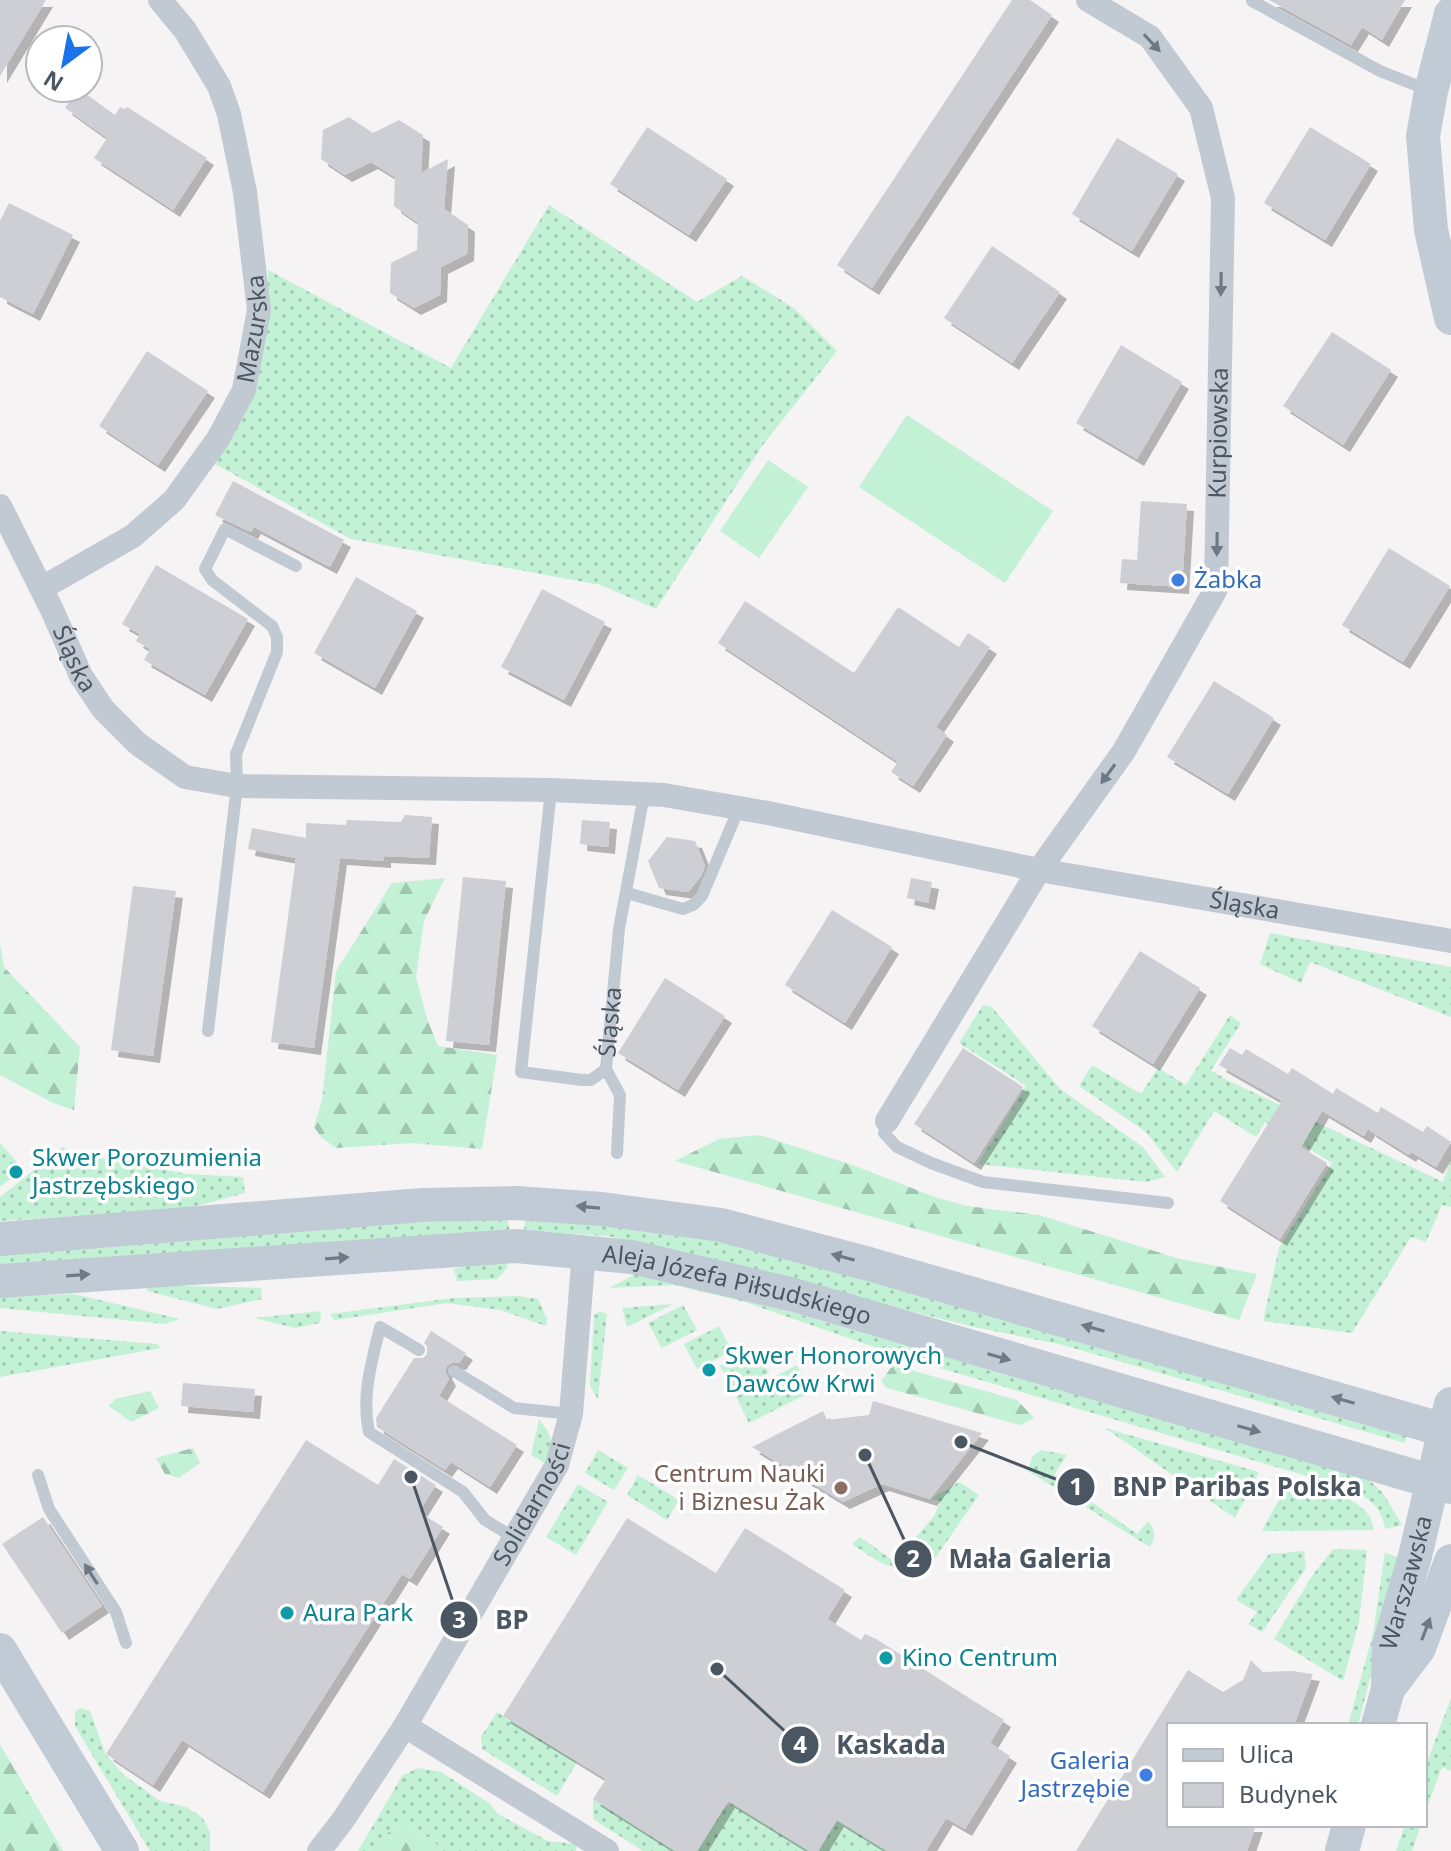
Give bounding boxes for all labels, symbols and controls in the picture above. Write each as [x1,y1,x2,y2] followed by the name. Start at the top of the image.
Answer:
[24,24,104,104] north arrow
[1143,33,1161,53] one-way arrow
[37,64,68,99] text: N
[1215,272,1227,297] one-way arrow
[228,273,274,385] street label: Mazurska
[1200,367,1235,499] street label: Kurpiowska
[1211,532,1223,557] one-way arrow
[1194,562,1262,595] place label: Żabka
[1169,571,1187,589] marker: Żabka
[46,620,105,698] street label: Śląska
[1100,764,1116,784] one-way arrow
[1207,882,1283,926] street label: Śląska
[589,985,629,1058] street label: Śląska
[30,1140,262,1201] place label: Skwer Porozumienia Jastrzębskiego
[7,1163,25,1181] marker: Skwer Porozumienia Jastrzębskiego
[576,1201,601,1214] one-way arrow
[601,1236,876,1332] street label: Aleja Józefa Piłsudskiego
[831,1250,855,1263] one-way arrow
[325,1251,350,1264] one-way arrow
[66,1268,91,1281] one-way arrow
[1081,1321,1105,1334] one-way arrow
[725,1338,942,1399] place label: Skwer Honorowych Dawców Krwi
[987,1351,1011,1364] one-way arrow
[700,1361,718,1379] marker: Skwer Honorowych Dawców Krwi
[1331,1393,1355,1406] one-way arrow
[1237,1423,1261,1436] one-way arrow
[484,1438,577,1571] street label: Solidarności
[654,1456,825,1517] place label: Centrum Nauki i Biznesu Żak
[1056,1462,1378,1512] callout: BNP Paribas Polska
[1112,1468,1362,1504] text: BNP Paribas Polska
[1069,1469,1083,1502] text: 1
[832,1479,850,1497] marker: Centrum Nauki i Biznesu Żak
[1370,1512,1439,1653] street label: Warszawska
[893,1534,1128,1584] callout: Mała Galeria
[949,1540,1112,1576] text: Mała Galeria
[906,1541,920,1574] text: 2
[84,1563,99,1584] one-way arrow
[303,1595,413,1628] place label: Aura Park
[439,1595,545,1645] callout: BP
[495,1601,529,1637] text: BP
[452,1602,466,1635] text: 3
[278,1604,296,1622] marker: Aura Park
[1420,1617,1433,1641] one-way arrow
[902,1640,1058,1673] place label: Kino Centrum
[877,1649,895,1667] marker: Kino Centrum
[780,1720,962,1770] callout: Kaskada
[1167,1723,1427,1827] legend
[836,1726,946,1762] text: Kaskada
[793,1727,807,1760] text: 4
[1239,1737,1294,1770] text: Ulica
[1019,1743,1130,1804] place label: Galeria Jastrzębie
[1137,1766,1155,1784] marker: Galeria Jastrzębie
[1239,1777,1338,1810] text: Budynek

